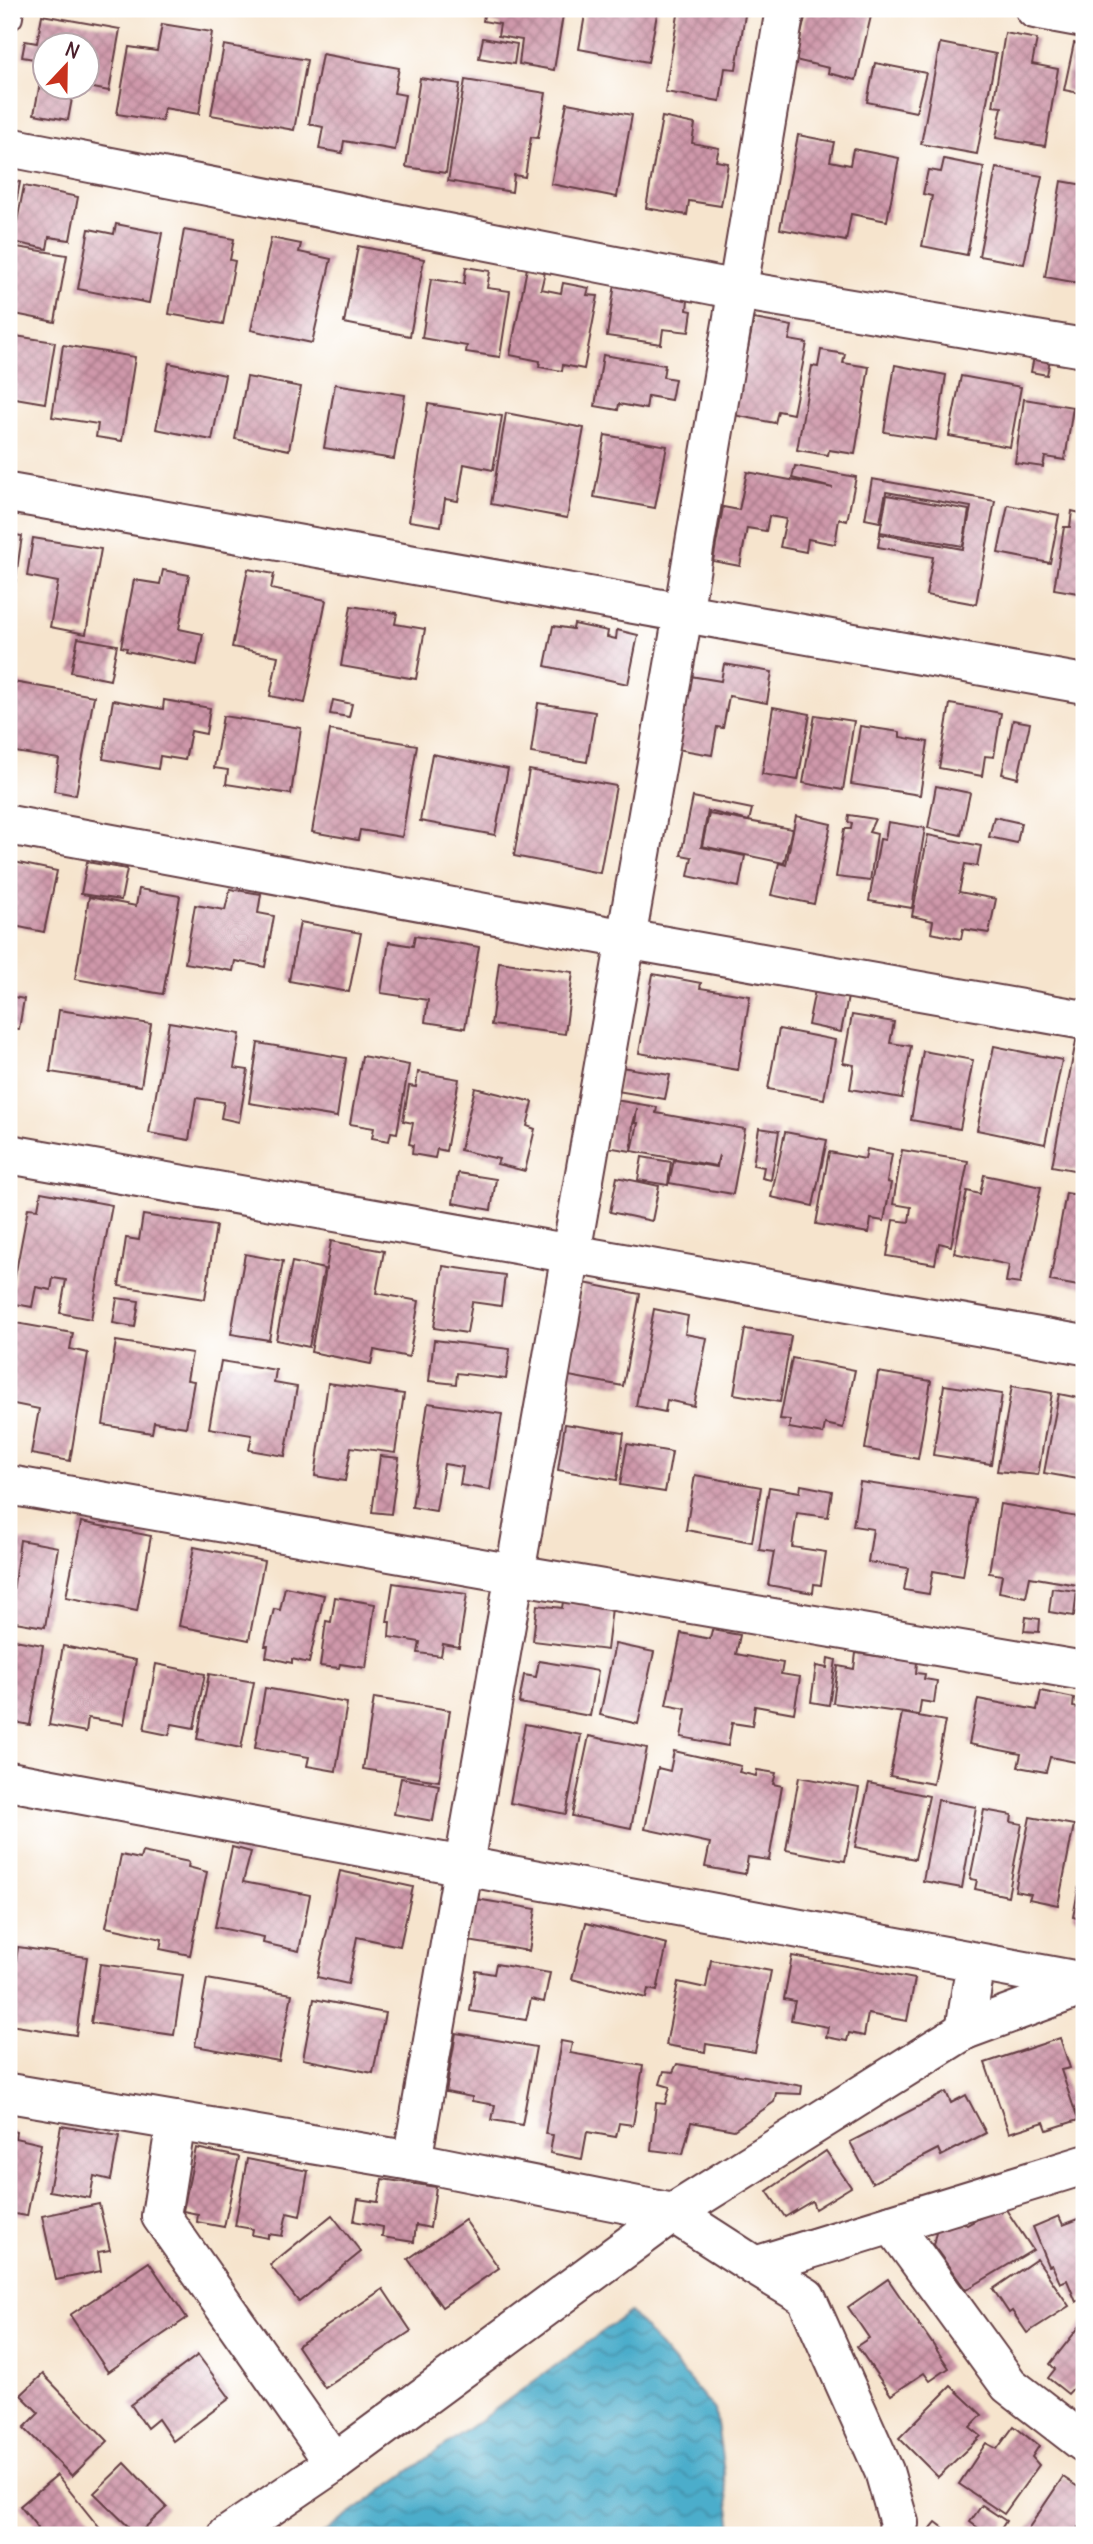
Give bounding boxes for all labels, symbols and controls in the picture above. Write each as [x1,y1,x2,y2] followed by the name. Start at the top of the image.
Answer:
[32,32,102,102] north arrow
[62,37,83,64] text: N

